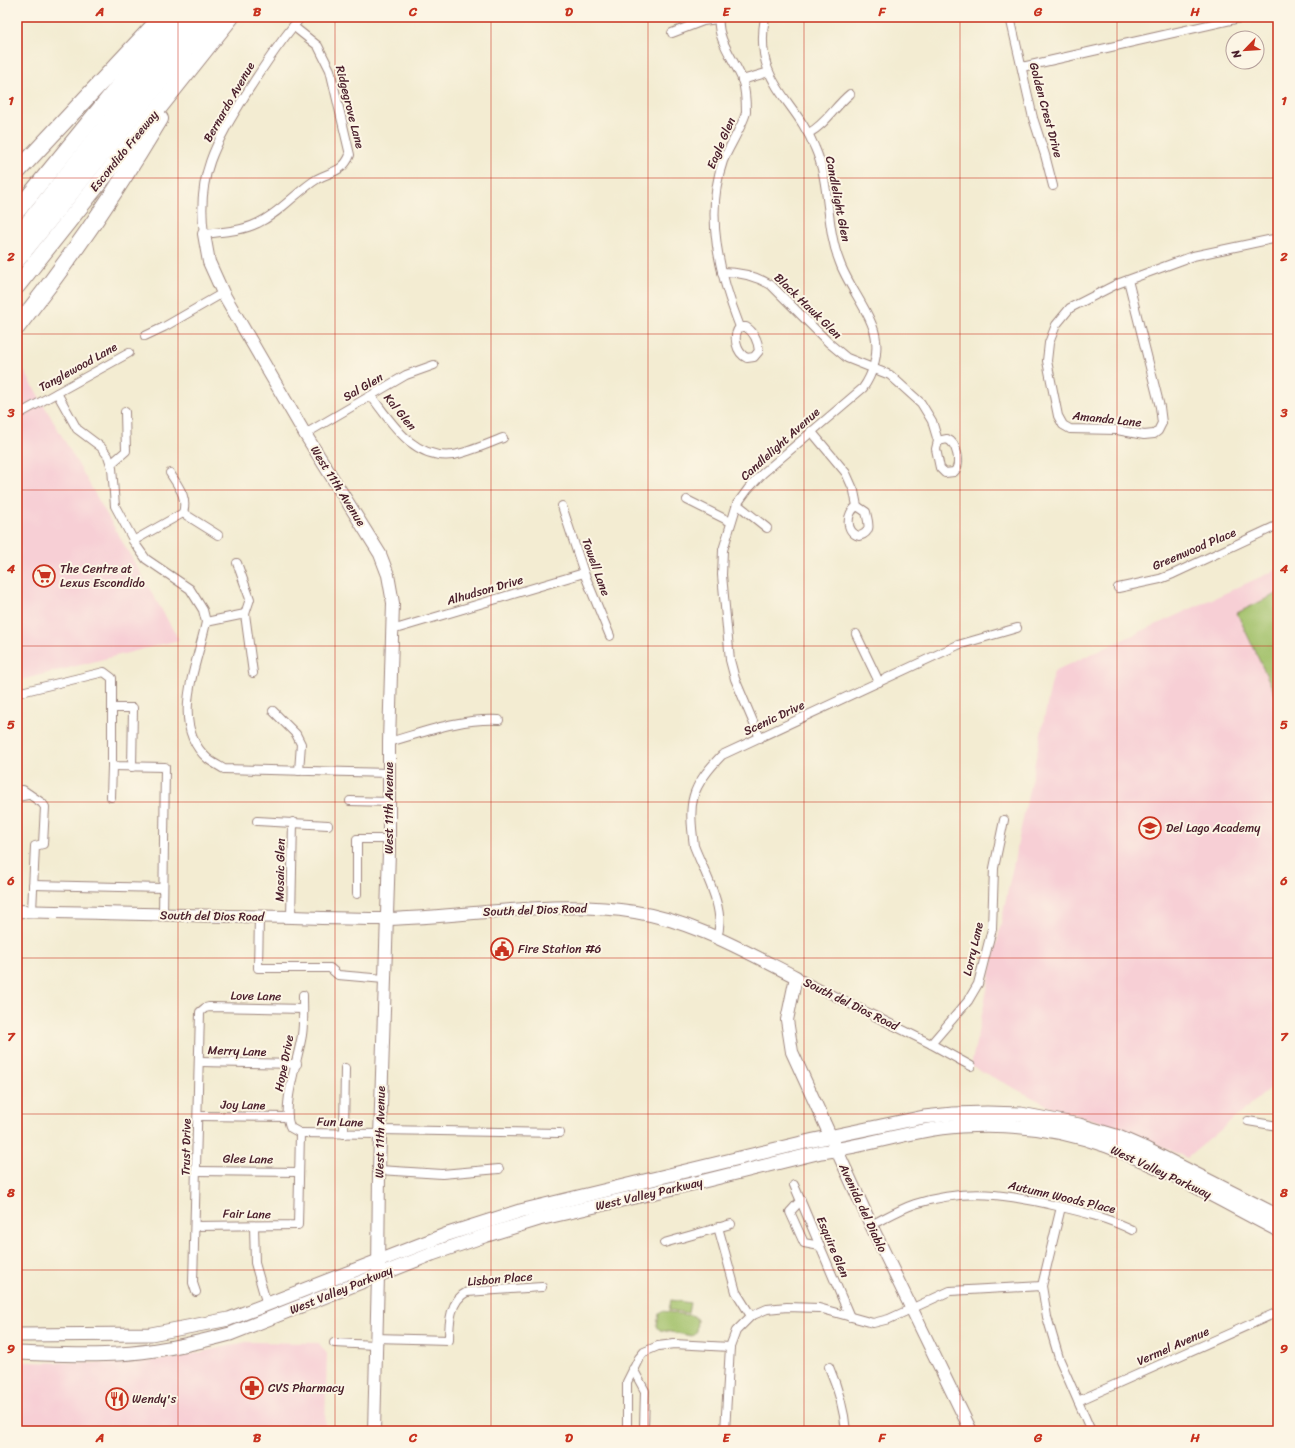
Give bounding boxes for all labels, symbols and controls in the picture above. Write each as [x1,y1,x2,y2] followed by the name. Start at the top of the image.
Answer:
[95,0,104,23] text: A
[253,0,262,23] text: B
[408,0,418,23] text: C
[565,0,573,23] text: D
[722,0,731,23] text: E
[877,0,886,23] text: F
[1033,0,1043,23] text: G
[1189,0,1200,23] text: H
[1225,30,1265,70] north arrow
[1226,46,1247,62] text: N
[197,57,261,146] street label: Bernardo Avenue
[1023,60,1069,160] street label: Golden Crest Drive
[329,63,371,151] street label: Ridgegrove Lane
[8,89,14,112] text: 1
[1281,89,1287,112] text: 1
[84,105,165,197] street label: Escondido Freeway
[700,113,742,172] street label: Eagle Glen
[819,154,857,244] street label: Candlelight Glen
[6,245,15,268] text: 2
[1279,245,1288,268] text: 2
[769,268,848,345] street label: Black Hawk Glen
[34,336,122,398] street label: Tanglewood Lane
[339,366,388,407] street label: Sal Glen
[378,388,423,436] street label: Kal Glen
[6,401,15,424] text: 3
[1279,401,1288,424] text: 3
[735,402,825,486] street label: Candlelight Avenue
[1070,404,1143,434] street label: Amanda Lane
[304,441,372,531] street label: West 11th Avenue
[1149,521,1240,577] street label: Greenwood Place
[575,535,617,599] street label: Towell Lane
[6,557,16,580] text: 4
[1279,557,1289,580] text: 4
[60,558,145,594] place label: The Centre at Lexus Escondido
[31,563,57,589] supermarket icon: The Centre at Lexus Escondido
[443,569,526,612] street label: Alhudson Drive
[740,694,808,742] street label: Scenic Drive
[7,713,15,736] text: 5
[1280,713,1288,736] text: 5
[378,762,400,854] street label: West 11th Avenue
[1137,815,1163,841] school or university icon: Del Lago Academy
[1166,817,1261,839] place label: Del Lago Academy
[268,838,292,902] street label: Mosaic Glen
[6,869,15,892] text: 6
[1279,869,1288,892] text: 6
[483,897,588,923] street label: South del Dios Road
[160,904,265,928] street label: South del Dios Road
[956,920,990,978] street label: Lorry Lane
[489,936,515,962] public building icon: Fire Station #6
[518,938,601,960] place label: Fire Station #6
[799,971,903,1037] street label: South del Dios Road
[230,985,282,1007] street label: Love Lane
[7,1025,16,1048] text: 7
[1280,1025,1289,1048] text: 7
[268,1033,300,1093] street label: Hope Drive
[207,1039,267,1063] street label: Merry Lane
[368,1086,392,1178] street label: West 11th Avenue
[219,1094,266,1116] street label: Joy Lane
[317,1111,364,1133] street label: Fun Lane
[175,1118,198,1176] street label: Trust Drive
[1107,1139,1216,1205] street label: West Valley Parkway
[223,1148,273,1170] street label: Glee Lane
[832,1159,893,1256] street label: Avenida del Diablo
[593,1171,706,1217] street label: West Valley Parkway
[1005,1174,1118,1220] street label: Autumn Woods Place
[6,1181,15,1204] text: 8
[1279,1181,1288,1204] text: 8
[223,1203,271,1225] street label: Fair Lane
[810,1213,856,1282] street label: Esquire Glen
[286,1259,397,1321] street label: West Valley Parkway
[466,1265,534,1293] street label: Lisbon Place
[1133,1320,1213,1372] street label: Vermel Avenue
[7,1337,15,1360] text: 9
[1280,1337,1288,1360] text: 9
[239,1375,265,1401] pharmacy icon: CVS Pharmacy
[268,1377,345,1399] place label: CVS Pharmacy
[104,1386,130,1412] restaurant icon: Wendy's
[132,1388,177,1410] place label: Wendy's
[95,1426,104,1448] text: A
[253,1426,262,1448] text: B
[408,1426,418,1448] text: C
[565,1426,573,1448] text: D
[722,1426,731,1448] text: E
[877,1426,886,1448] text: F
[1033,1426,1043,1448] text: G
[1189,1426,1200,1448] text: H

